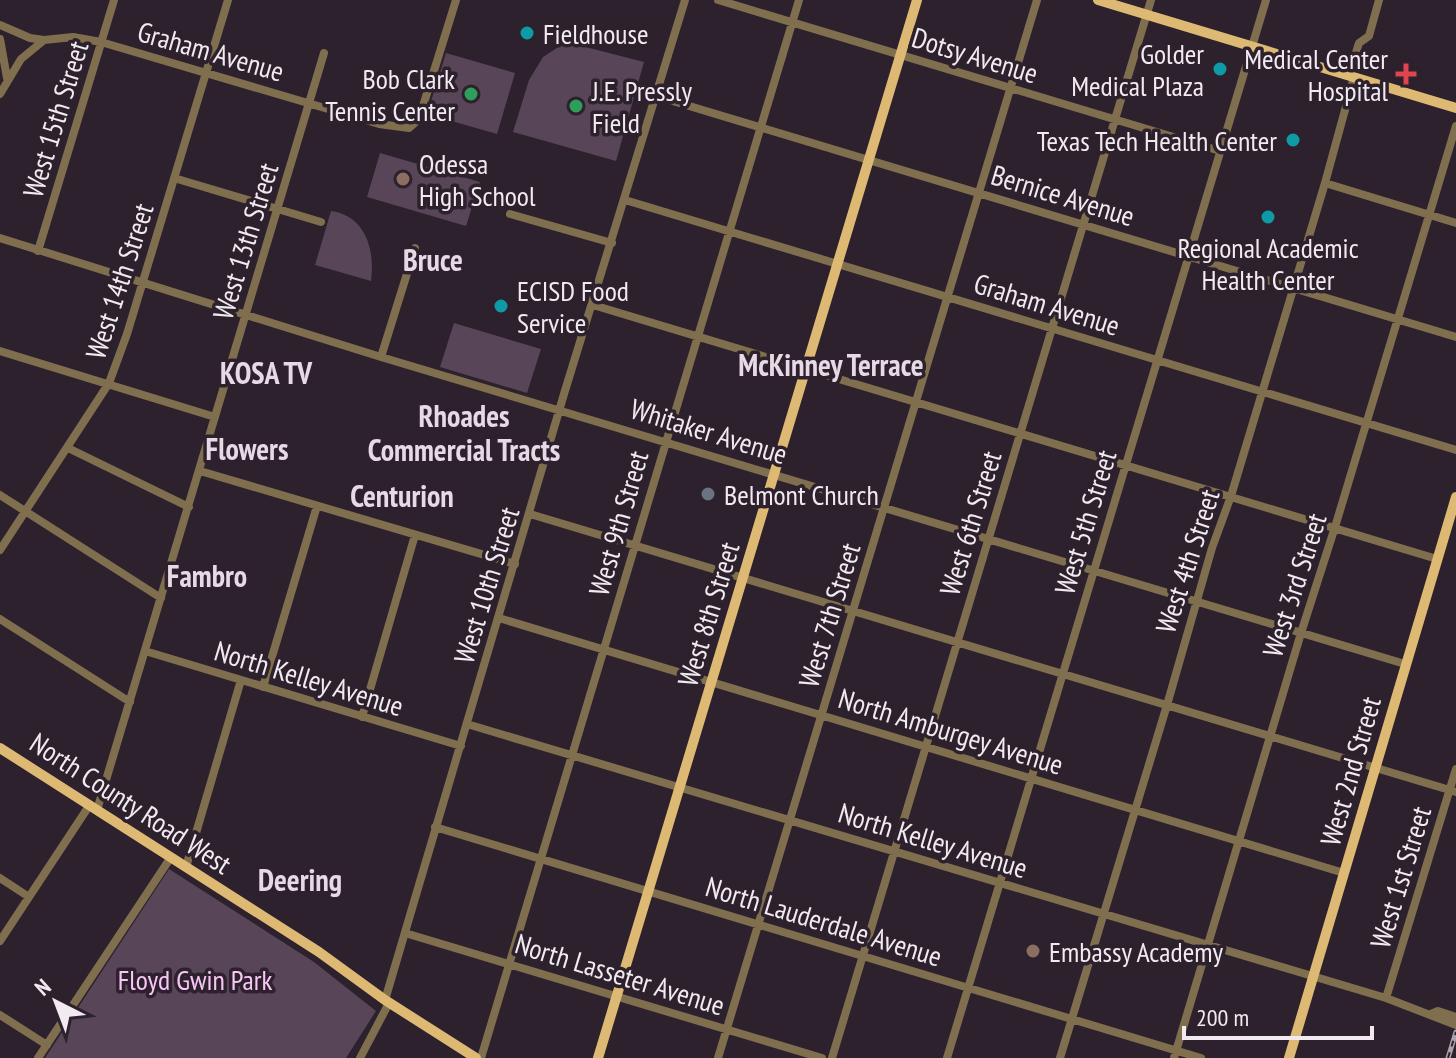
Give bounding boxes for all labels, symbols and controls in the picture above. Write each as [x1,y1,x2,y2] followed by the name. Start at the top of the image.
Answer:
[134,12,288,90] street label: Graham Avenue
[543,15,648,52] place label: Fieldhouse
[908,18,1042,92] street label: Dotsy Avenue
[518,24,536,42] marker: Fieldhouse
[1071,35,1204,104] place label: Golder Medical Plaza
[14,36,96,202] street label: West 15th Street
[1244,40,1388,109] place label: Medical Center Hospital
[325,60,455,129] place label: Bob Clark Tennis Center
[1211,60,1229,78] marker: Golder Medical Plaza
[1395,63,1417,85] marker: Medical Center Hospital
[591,72,692,141] place label: J.E. Pressly Field
[462,85,480,103] marker: Bob Clark Tennis Center
[567,97,585,115] marker: J.E. Pressly Field
[1037,122,1277,159] place label: Texas Tech Health Center
[1284,131,1302,149] marker: Texas Tech Health Center
[419,145,536,214] place label: Odessa High School
[987,156,1139,234] street label: Bernice Avenue
[204,158,286,324] street label: West 13th Street
[394,170,412,188] marker: Odessa High School
[76,198,162,364] street label: West 14th Street
[1259,208,1277,226] marker: Regional Academic Health Center
[1177,229,1359,298] place label: Regional Academic Health Center
[403,240,463,279] district label: Bruce
[970,264,1124,344] street label: Graham Avenue
[517,272,629,341] place label: ECISD Food Service
[492,297,510,315] marker: ECISD Food Service
[738,345,924,384] district label: McKinney Terrace
[220,353,313,392] district label: KOSA TV
[626,390,792,472] street label: Whitaker Avenue
[368,396,560,469] district label: Rhoades Commercial Tracts
[206,429,288,468] district label: Flowers
[1046,445,1125,599] street label: West 5th Street
[580,446,656,600] street label: West 9th Street
[931,446,1010,600] street label: West 6th Street
[350,476,454,515] district label: Centurion
[724,476,879,513] place label: Belmont Church
[1146,484,1228,638] street label: West 4th Street
[699,485,717,503] marker: Belmont Church
[445,502,527,668] street label: West 10th Street
[1253,508,1335,661] street label: West 3rd Street
[669,537,748,691] street label: West 8th Street
[790,538,869,692] street label: West 7th Street
[167,556,247,595] district label: Fambro
[210,632,408,724] street label: North Kelley Avenue
[834,679,1068,783] street label: North Amburgey Avenue
[1311,692,1389,850] street label: West 2nd Street
[23,724,239,882] street label: North County Road West
[834,794,1032,886] street label: North Kelley Avenue
[1361,801,1439,952] street label: West 1st Street
[258,860,342,899] district label: Deering
[702,868,946,974] street label: North Lauderdale Avenue
[511,925,729,1023] street label: North Lasseter Avenue
[1049,933,1223,970] place label: Embassy Academy
[1024,942,1042,960] marker: Embassy Academy
[118,961,272,998] park label: Floyd Gwin Park
[16,962,96,1042] north arrow
[29,973,56,1002] text: N
[1184,990,1372,1040] scale bar
[1196,1002,1249,1033] text: 200 m

